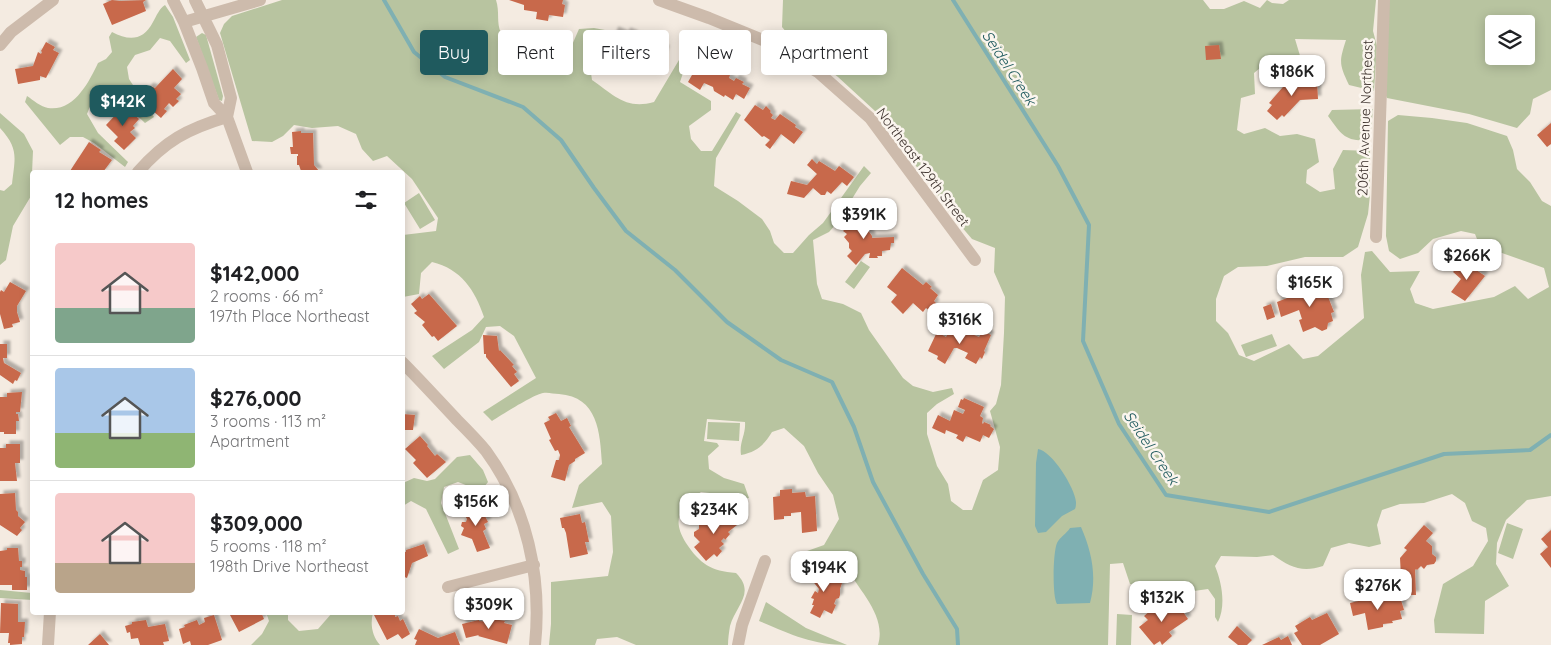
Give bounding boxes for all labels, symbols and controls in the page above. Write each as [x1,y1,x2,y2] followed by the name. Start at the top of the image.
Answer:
[1485,15,1535,65] map controls
[1485,15,1535,65] button: layers
[978,27,1042,110] water label: Seidel Creek
[420,30,488,75] chip: Buy
[498,30,573,75] chip: Rent
[583,30,669,75] chip: Filters
[679,30,751,75] chip: New
[761,30,887,75] chip: Apartment
[1353,39,1377,196] street label: 206th Avenue Northeast
[1257,54,1327,97] pin: $186K
[1270,61,1314,81] text: $186K
[88,84,158,127] pin: $142K
[101,91,145,111] text: $142K
[873,104,974,230] street label: Northeast 129th Street
[352,186,380,214] icon: filters
[55,187,148,213] text: 12 homes
[829,198,899,240] pin: $391K
[842,204,886,224] text: $391K
[1432,238,1502,281] pin: $266K
[1444,245,1490,265] text: $266K
[210,260,299,286] text: $142,000
[95,263,155,323] icon: home
[1275,266,1345,308] pin: $165K
[1288,272,1332,292] text: $165K
[210,286,324,306] text: 2 rooms · 66 m²
[925,302,995,345] pin: $316K
[210,306,370,326] text: 197th Place Northeast
[938,309,982,329] text: $316K
[210,385,301,411] text: $276,000
[95,388,155,448] icon: home
[1120,407,1184,490] water label: Seidel Creek
[210,411,326,431] text: 3 rooms · 113 m²
[210,431,290,451] text: Apartment
[441,484,511,527] pin: $156K
[454,491,498,511] text: $156K
[679,492,749,535] pin: $234K
[690,499,738,519] text: $234K
[210,510,303,536] text: $309,000
[95,513,155,573] icon: home
[210,536,327,556] text: 5 rooms · 118 m²
[789,550,859,593] pin: $194K
[210,556,369,576] text: 198th Drive Northeast
[802,557,846,577] text: $194K
[1343,568,1413,611] pin: $276K
[1355,575,1401,595] text: $276K
[1127,580,1197,623] pin: $132K
[1140,587,1184,607] text: $132K
[454,588,524,630] pin: $309K
[465,594,513,614] text: $309K

